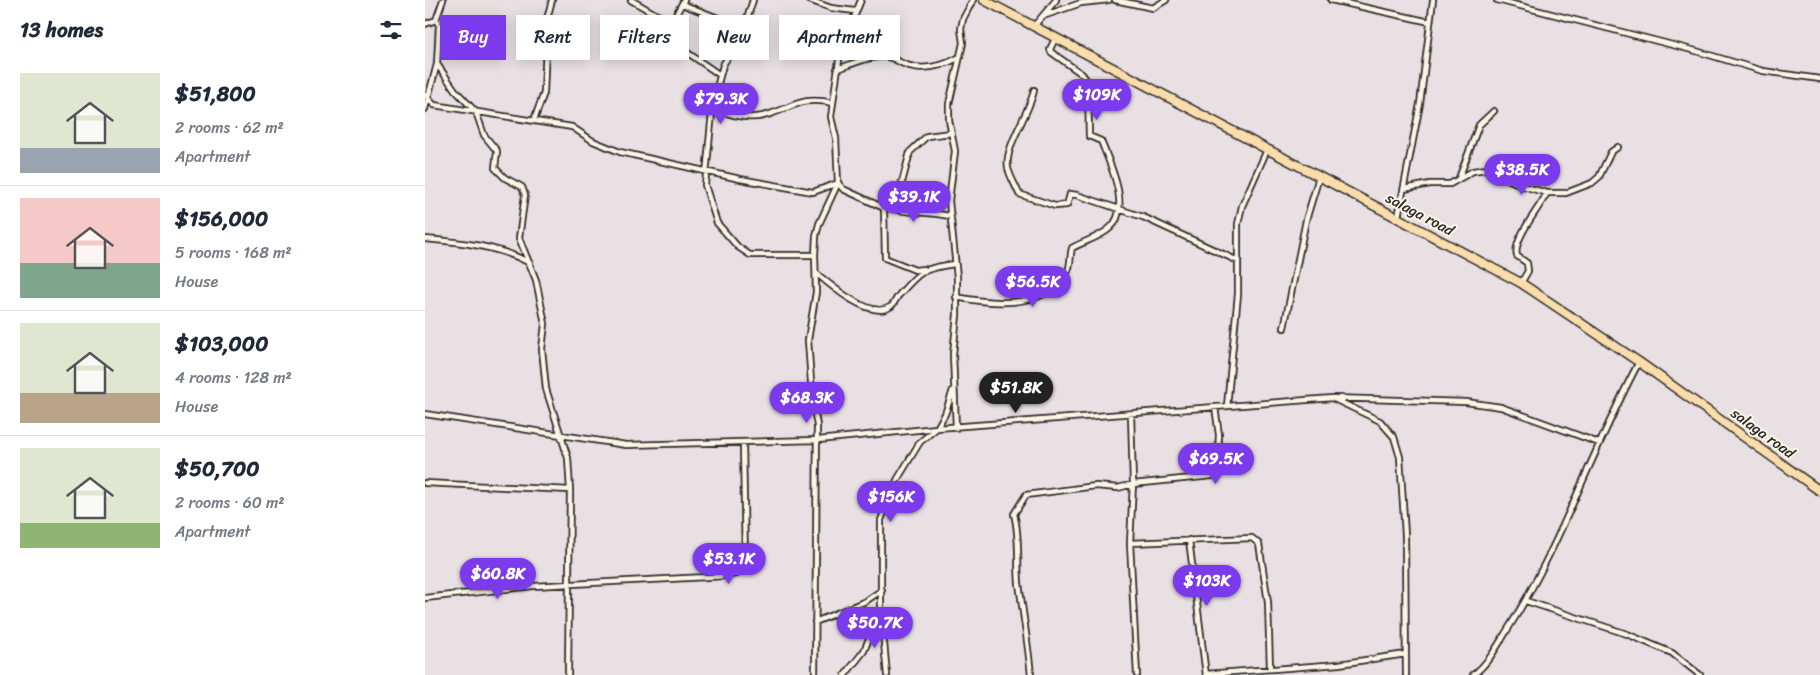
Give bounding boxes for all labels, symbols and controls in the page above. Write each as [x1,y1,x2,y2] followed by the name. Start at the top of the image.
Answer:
[20,11,103,49] text: 13 homes
[440,15,506,60] chip: Buy
[516,15,590,60] chip: Rent
[600,15,689,60] chip: Filters
[699,15,769,60] chip: New
[779,15,900,60] chip: Apartment
[377,16,405,44] icon: filters
[175,75,256,113] text: $51,800
[1062,78,1132,121] pin: $109K
[1073,80,1121,109] text: $109K
[680,82,762,125] pin: $79.3K
[694,84,748,113] text: $79.3K
[60,93,120,153] icon: home
[175,113,284,142] text: 2 rooms · 62 m²
[175,142,251,171] text: Apartment
[1481,154,1563,196] pin: $38.5K
[1495,155,1549,184] text: $38.5K
[873,180,955,223] pin: $39.1K
[889,182,939,211] text: $39.1K
[1380,185,1460,243] street label: salaga road
[175,200,268,238] text: $156,000
[60,218,120,278] icon: home
[175,238,292,267] text: 5 rooms · 168 m²
[992,266,1074,308] pin: $56.5K
[175,267,218,296] text: House
[1006,267,1060,296] text: $56.5K
[175,325,268,363] text: $103,000
[60,343,120,403] icon: home
[175,363,292,392] text: 4 rooms · 128 m²
[975,372,1057,414] pin: $51.8K
[990,373,1042,402] text: $51.8K
[766,382,848,424] pin: $68.3K
[781,383,833,412] text: $68.3K
[175,392,218,421] text: House
[1724,400,1802,466] street label: salaga road
[1175,442,1257,485] pin: $69.5K
[1189,444,1243,473] text: $69.5K
[175,450,259,488] text: $50,700
[60,468,120,528] icon: home
[856,480,926,523] pin: $156K
[868,482,914,511] text: $156K
[175,488,285,517] text: 2 rooms · 60 m²
[175,517,251,546] text: Apartment
[688,542,770,585] pin: $53.1K
[704,544,754,573] text: $53.1K
[457,558,539,600] pin: $60.8K
[471,559,525,588] text: $60.8K
[1172,564,1242,607] pin: $103K
[1184,566,1230,595] text: $103K
[834,606,916,649] pin: $50.7K
[848,608,902,637] text: $50.7K

